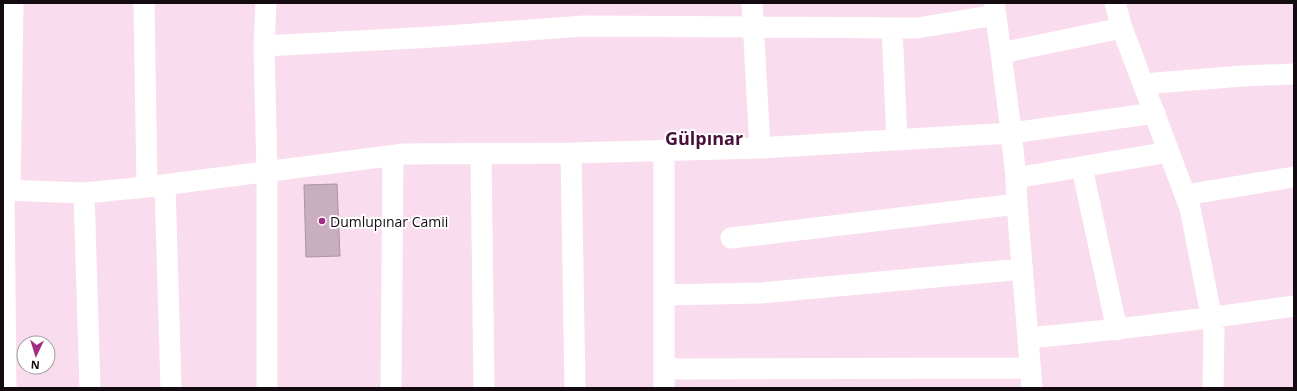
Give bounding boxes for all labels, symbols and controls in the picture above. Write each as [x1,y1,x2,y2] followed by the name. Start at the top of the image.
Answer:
[665,126,743,150] district label: Gülpınar
[330,212,448,231] place label: Dumlupınar Camii
[317,216,327,226] marker: Dumlupınar Camii
[16,335,56,375] north arrow
[30,358,40,373] text: N

